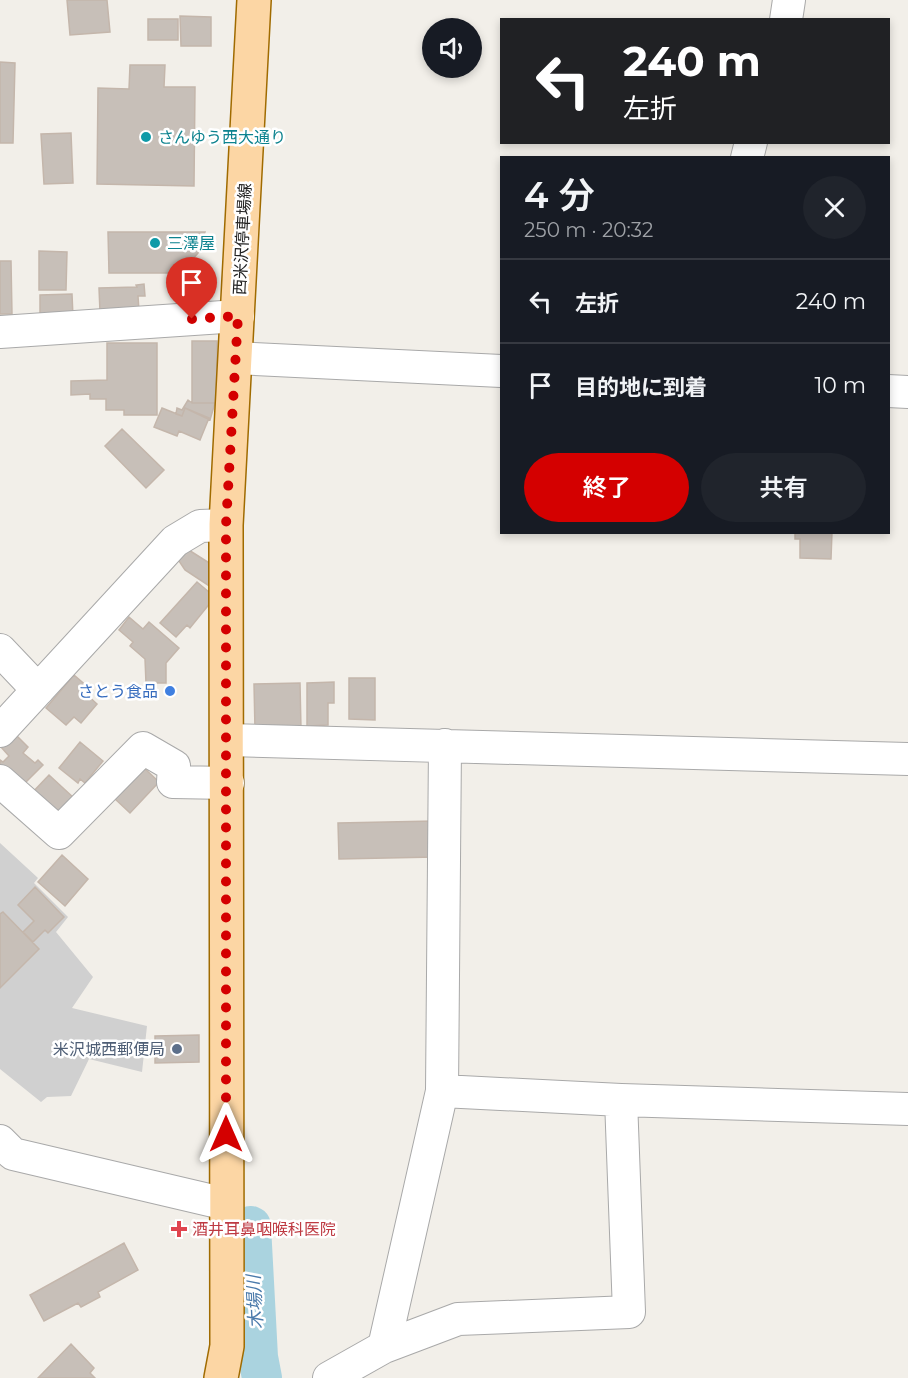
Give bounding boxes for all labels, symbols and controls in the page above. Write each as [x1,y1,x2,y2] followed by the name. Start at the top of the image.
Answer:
[422,18,482,78] map controls
[422,18,482,78] button: sound
[623,35,761,87] text: 240 m
[524,42,602,120] icon: left
[623,92,677,125] text: 左折
[158,128,286,147] place label: さんゆう西大通り
[139,130,153,144] marker: さんゆう西大通り
[524,173,594,217] text: 4 分
[803,176,866,239] button: close
[230,183,255,295] street label: 西米沢停車場線
[524,218,653,242] text: 250 m · 20:32
[167,234,215,253] place label: 三澤屋
[148,236,162,250] marker: 三澤屋
[166,257,217,319] pin
[175,266,208,299] icon: arrive
[524,285,557,318] icon: left
[796,288,866,315] text: 240 m
[575,290,619,317] text: 左折
[524,369,557,402] icon: arrive
[814,372,866,399] text: 10 m
[575,374,707,401] text: 目的地に到着
[524,453,689,522] button: 終了
[701,453,866,522] button: 共有
[78,682,158,701] place label: さとう食品
[163,684,177,698] marker: さとう食品
[53,1040,165,1059] place label: 米沢城西郵便局
[170,1042,184,1056] marker: 米沢城西郵便局
[194,1102,258,1166] position arrow
[170,1220,188,1238] marker: 酒井耳鼻咽喉科医院
[192,1220,336,1239] place label: 酒井耳鼻咽喉科医院
[242,1272,267,1330] water label: 木場川

